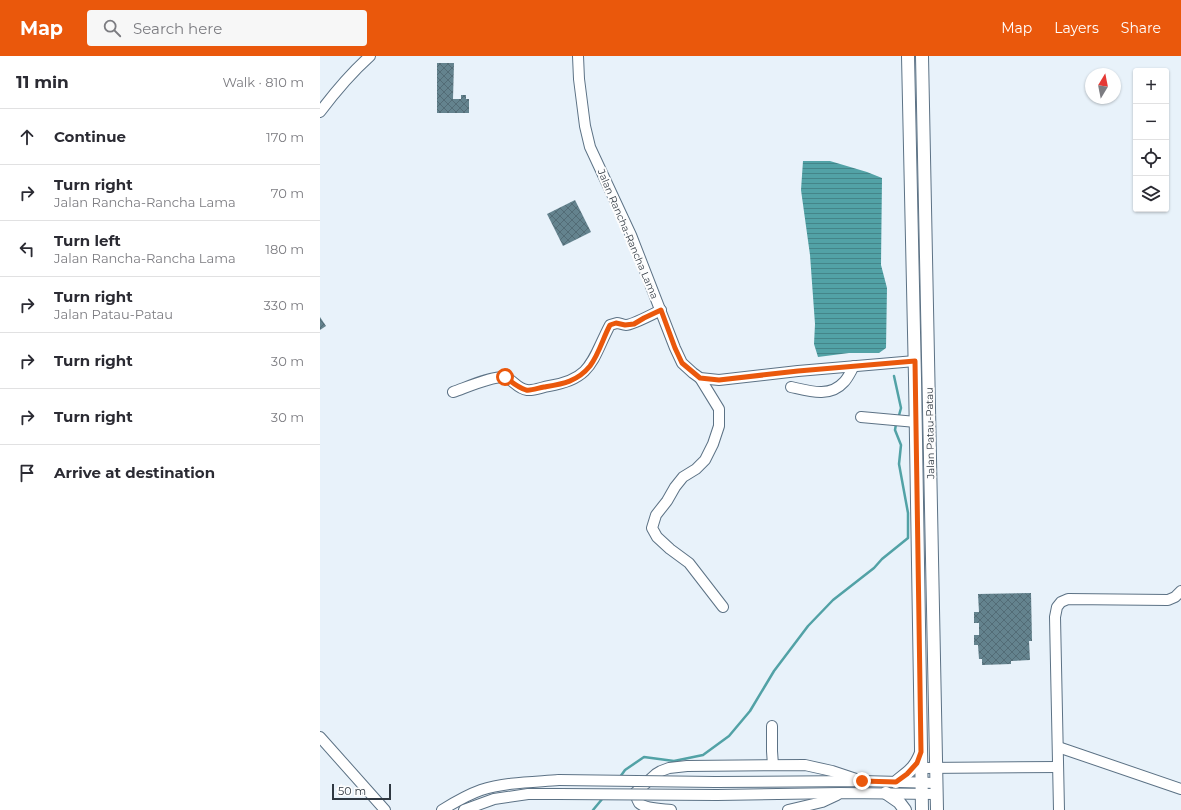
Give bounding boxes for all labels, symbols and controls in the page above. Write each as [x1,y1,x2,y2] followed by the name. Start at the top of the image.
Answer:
[87,10,367,46] search box
[20,17,63,40] text: Map
[101,17,123,39] icon: search
[133,19,222,38] text: Search here
[1001,19,1032,37] text: Map
[1054,19,1099,37] text: Layers
[1121,19,1161,37] text: Share
[1085,68,1121,104] north arrow
[1133,68,1169,212] map controls
[1133,68,1169,104] button: +
[16,72,69,92] text: 11 min
[222,74,304,90] text: Walk · 810 m
[1133,104,1169,140] button: −
[16,126,38,148] icon: ahead
[54,127,126,146] text: Continue
[266,129,304,145] text: 170 m
[1133,140,1169,176] button: locate
[594,166,661,301] street label: Jalan Rancha-Rancha Lama
[54,175,133,194] text: Turn right
[1133,176,1169,212] button: layers
[16,182,38,204] icon: right
[271,185,304,201] text: 70 m
[54,194,236,210] text: Jalan Rancha-Rancha Lama
[54,231,121,250] text: Turn left
[16,238,38,260] icon: left
[265,241,304,257] text: 180 m
[54,250,236,266] text: Jalan Rancha-Rancha Lama
[54,287,133,306] text: Turn right
[16,294,38,316] icon: right
[264,297,304,313] text: 330 m
[54,306,173,322] text: Jalan Patau-Patau
[16,350,38,372] icon: right
[54,351,133,370] text: Turn right
[271,353,304,369] text: 30 m
[496,368,514,386] route start
[923,387,937,480] street label: Jalan Patau-Patau
[16,406,38,428] icon: right
[54,407,133,426] text: Turn right
[271,409,304,425] text: 30 m
[16,462,38,484] icon: arrive
[54,463,215,482] text: Arrive at destination
[853,772,871,790] route end
[332,782,391,801] scale bar
[338,784,366,798] text: 50 m

